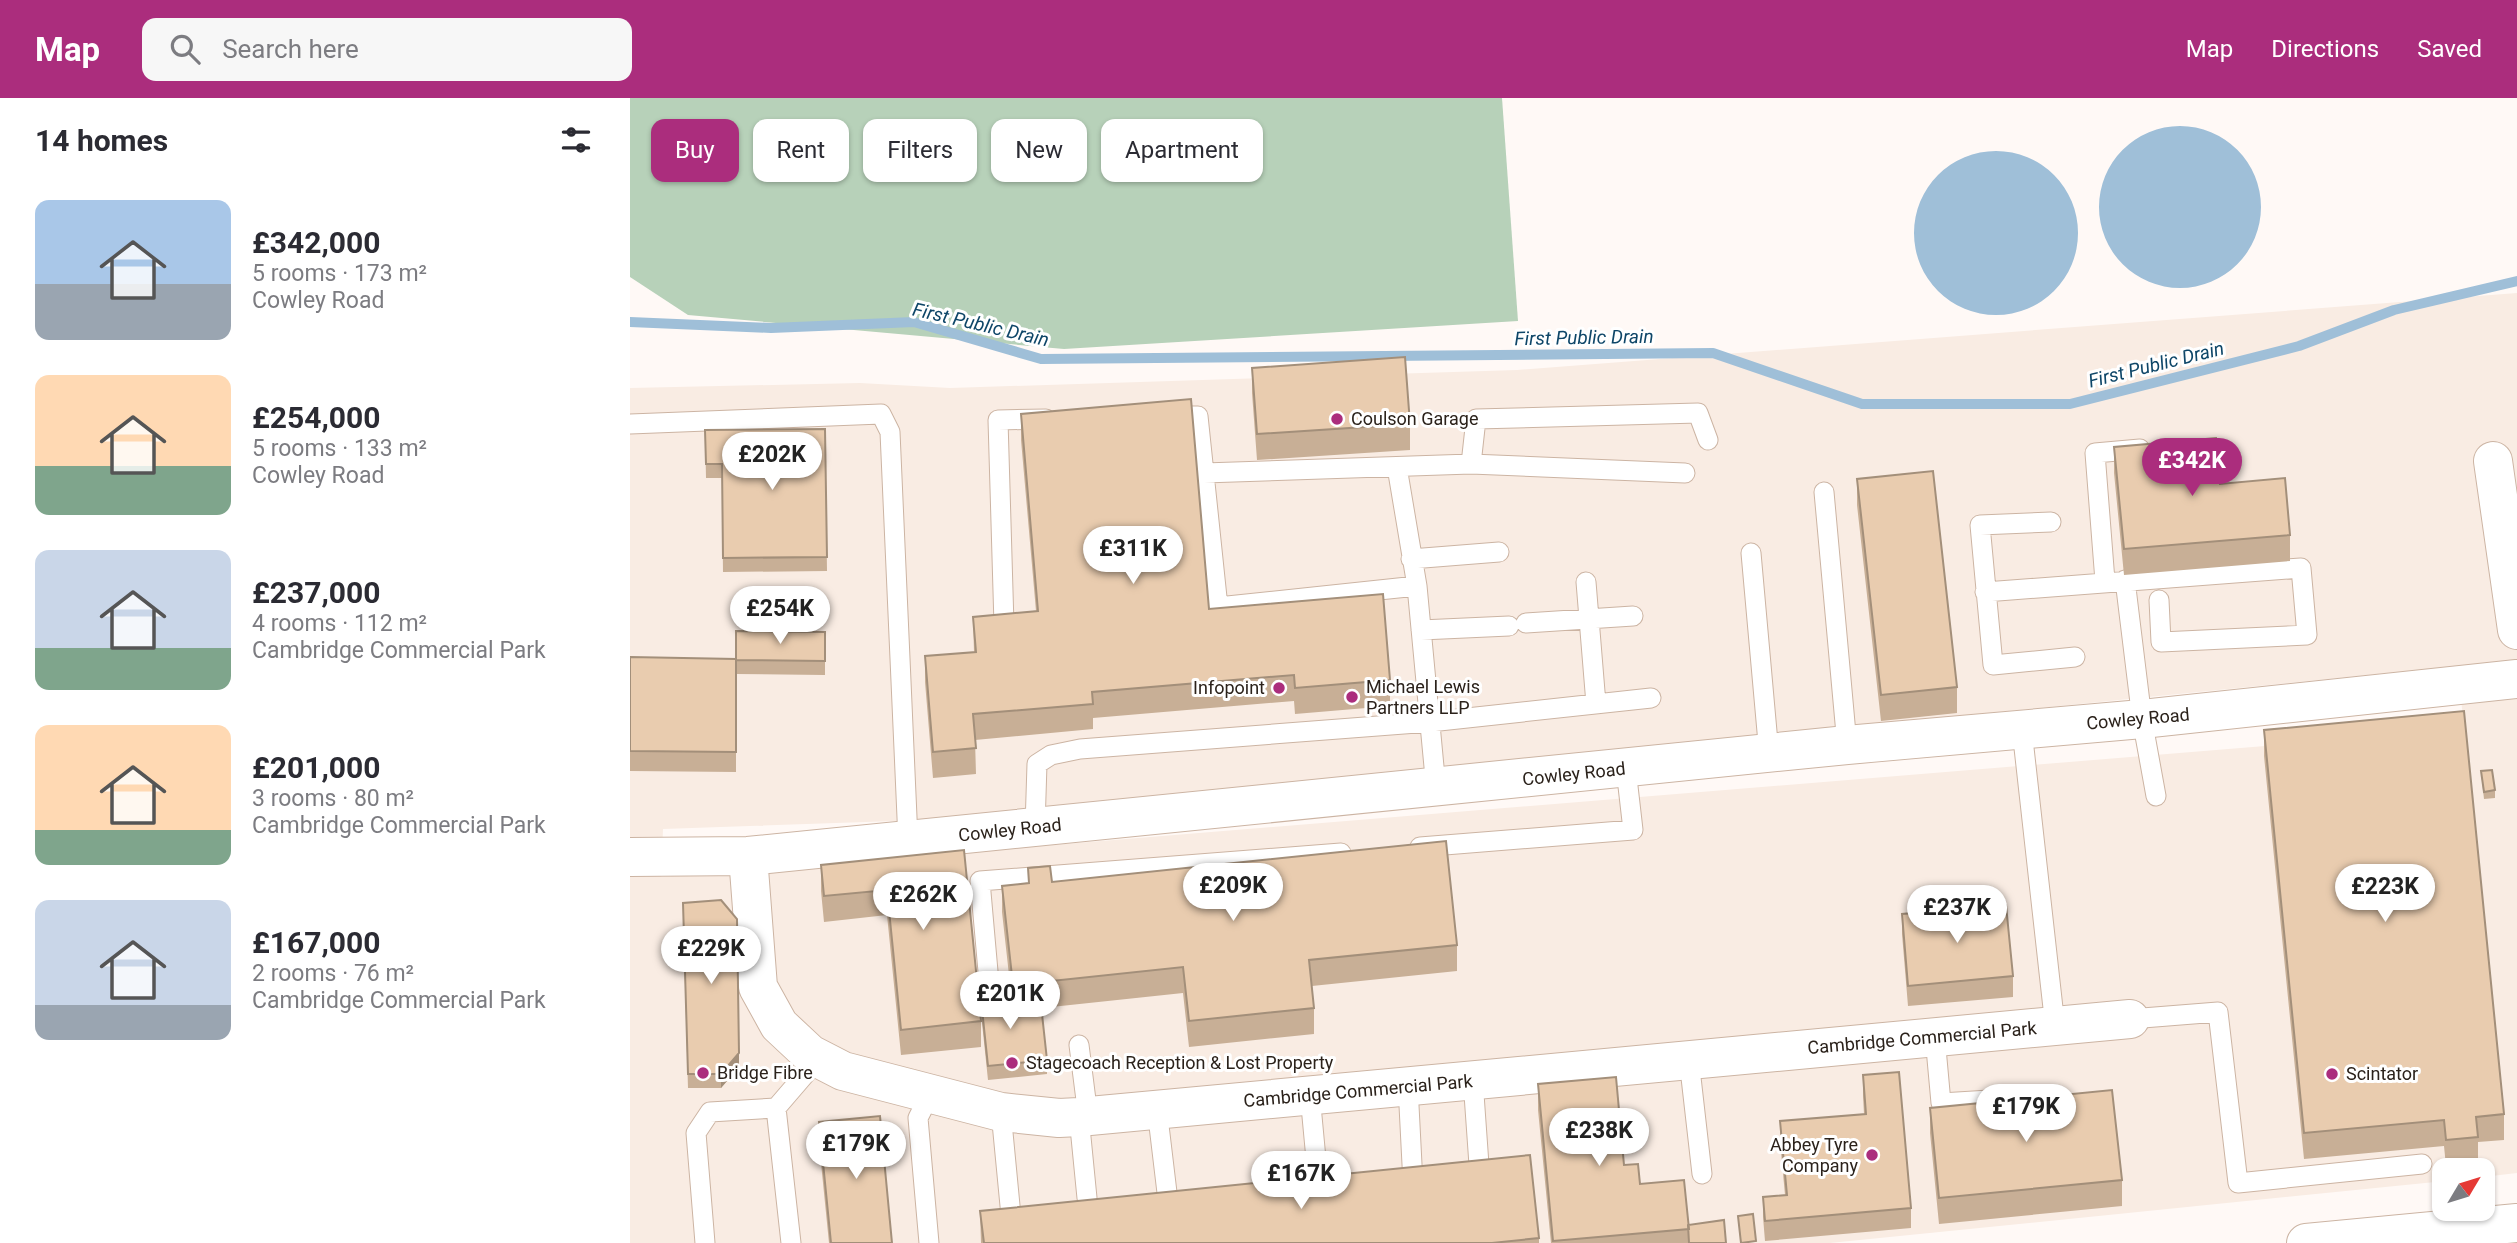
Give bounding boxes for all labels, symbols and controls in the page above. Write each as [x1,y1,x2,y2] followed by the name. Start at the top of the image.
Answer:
[142,18,632,81] search box
[35,30,100,69] text: Map
[166,30,204,68] icon: search
[222,34,359,64] text: Search here
[2186,35,2233,63] text: Map
[2271,35,2379,63] text: Directions
[2417,35,2482,63] text: Saved
[651,119,739,182] chip: Buy
[753,119,849,182] chip: Rent
[863,119,977,182] chip: Filters
[991,119,1087,182] chip: New
[1101,119,1263,182] chip: Apartment
[557,121,595,159] icon: filters
[35,123,168,158] text: 14 homes
[252,225,380,260] text: £342,000
[91,228,175,312] icon: home
[252,260,427,287] text: 5 rooms · 173 m²
[252,287,384,314] text: Cowley Road
[910,298,1051,351] water label: First Public Drain
[1514,325,1654,350] water label: First Public Drain
[2086,336,2226,392] water label: First Public Drain
[252,400,380,435] text: £254,000
[91,403,175,487] icon: home
[1351,408,1479,429] place label: Coulson Garage
[1329,411,1345,427] marker: Coulson Garage
[723,432,821,492] pin: £202K
[252,435,427,462] text: 5 rooms · 133 m²
[2143,438,2241,498] pin: £342K
[738,441,806,468] text: £202K
[2158,447,2226,474] text: £342K
[252,462,384,489] text: Cowley Road
[1084,526,1182,586] pin: £311K
[1099,535,1167,562] text: £311K
[252,575,380,610] text: £237,000
[91,578,175,662] icon: home
[731,587,829,646] pin: £254K
[746,595,814,622] text: £254K
[252,610,427,637] text: 4 rooms · 112 m²
[252,637,546,664] text: Cambridge Commercial Park
[1366,676,1480,718] place label: Michael Lewis Partners LLP
[1193,677,1265,698] place label: Infopoint
[1271,680,1287,696] marker: Infopoint
[1344,689,1360,705] marker: Michael Lewis Partners LLP
[2085,704,2190,733] street label: Cowley Road
[252,750,380,785] text: £201,000
[91,753,175,837] icon: home
[1521,758,1627,789] street label: Cowley Road
[252,785,414,812] text: 3 rooms · 80 m²
[252,812,546,839] text: Cambridge Commercial Park
[957,814,1063,845] street label: Cowley Road
[1184,864,1282,923] pin: £209K
[2336,864,2434,924] pin: £223K
[874,872,972,932] pin: £262K
[1199,872,1267,899] text: £209K
[2351,873,2419,900] text: £223K
[889,881,957,908] text: £262K
[1908,886,2006,945] pin: £237K
[1923,894,1991,921] text: £237K
[252,925,380,960] text: £167,000
[662,926,760,986] pin: £229K
[91,928,175,1012] icon: home
[677,935,745,962] text: £229K
[252,960,414,987] text: 2 rooms · 76 m²
[961,972,1059,1031] pin: £201K
[976,980,1044,1007] text: £201K
[252,987,546,1014] text: Cambridge Commercial Park
[1807,1017,2038,1058] street label: Cambridge Commercial Park
[1026,1052,1334,1073] place label: Stagecoach Reception & Lost Property
[1004,1055,1020,1071] marker: Stagecoach Reception & Lost Property
[717,1062,813,1083] place label: Bridge Fibre
[2346,1063,2418,1084] place label: Scintator
[695,1065,711,1081] marker: Bridge Fibre
[2324,1066,2340,1082] marker: Scintator
[1243,1070,1474,1111] street label: Cambridge Commercial Park
[1977,1084,2075,1144] pin: £179K
[1992,1093,2060,1120] text: £179K
[1550,1108,1648,1168] pin: £238K
[1565,1117,1633,1144] text: £238K
[807,1122,905,1181] pin: £179K
[822,1130,890,1157] text: £179K
[1770,1134,1858,1176] place label: Abbey Tyre Company
[1864,1147,1880,1163] marker: Abbey Tyre Company
[1252,1152,1350,1211] pin: £167K
[2432,1158,2496,1222] north arrow
[2432,1158,2495,1221] map controls
[1267,1160,1335,1187] text: £167K

